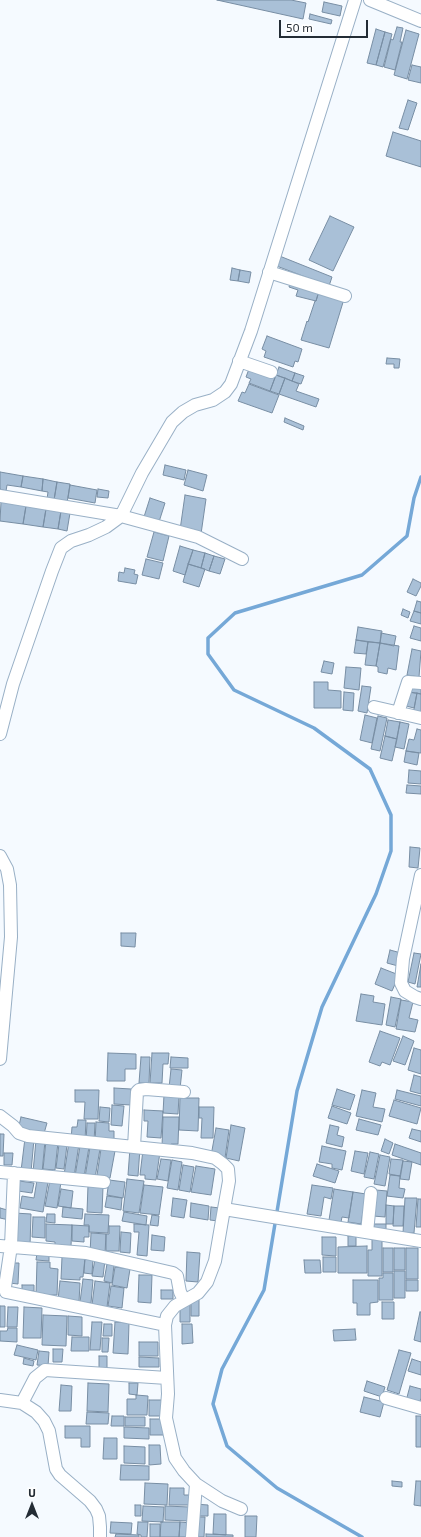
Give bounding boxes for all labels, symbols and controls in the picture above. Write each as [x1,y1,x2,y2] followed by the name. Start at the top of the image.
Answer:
[281,12,370,38] scale bar
[286,20,313,34] text: 50 m
[12,1485,52,1525] north arrow
[28,1486,36,1499] text: U

